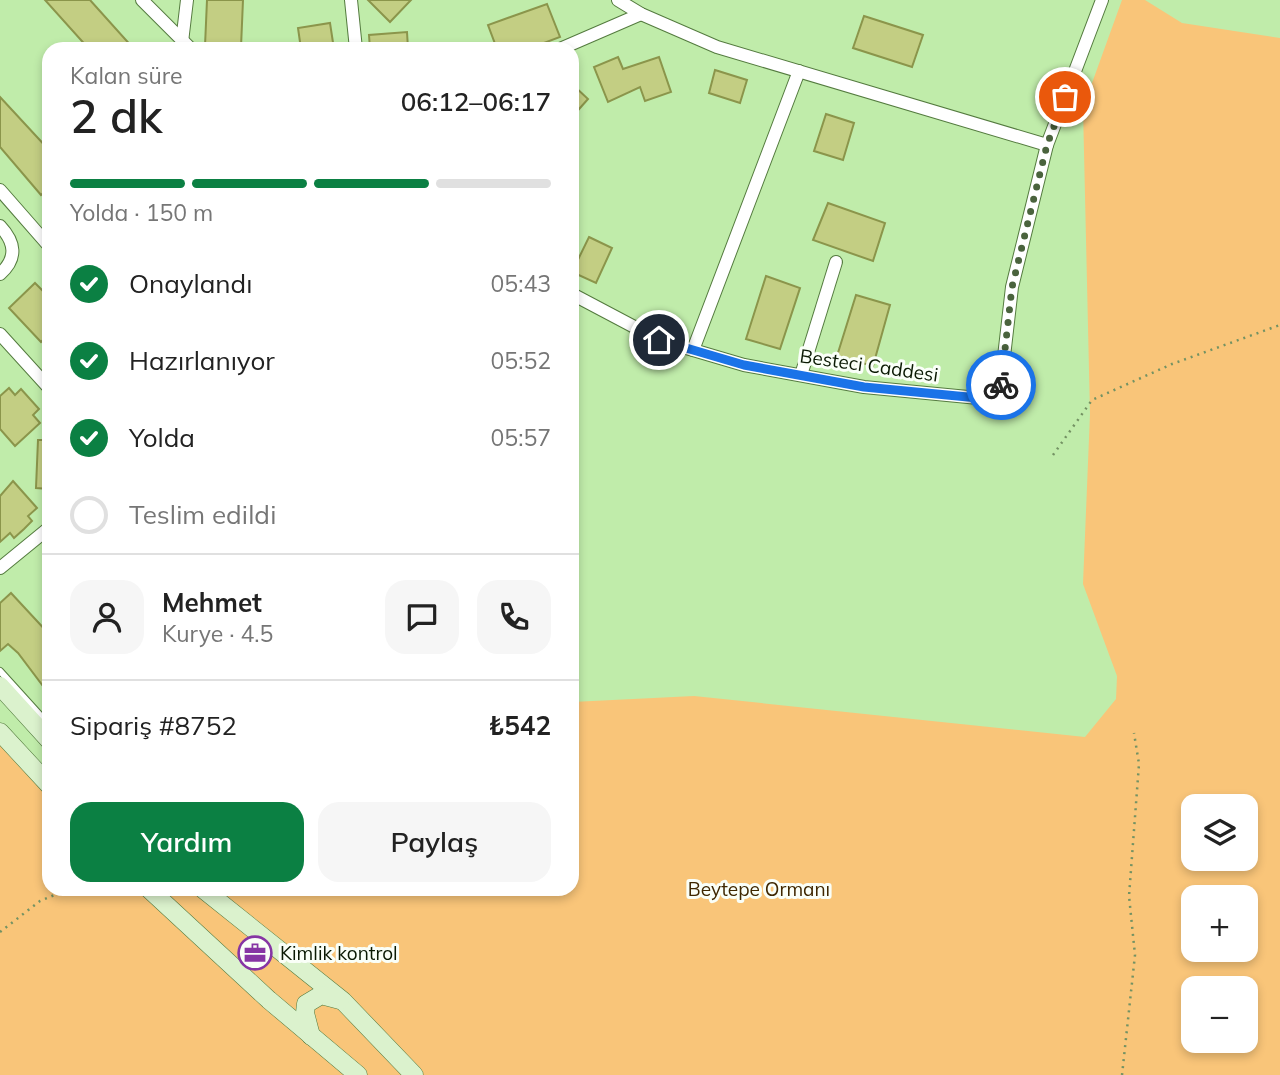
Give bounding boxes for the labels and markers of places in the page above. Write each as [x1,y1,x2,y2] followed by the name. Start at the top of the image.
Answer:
[1035,67,1095,127] pin
[629,310,689,370] pin
[236,934,274,972] office icon: Kimlik kontrol
[280,941,398,965] place label: Kimlik kontrol

